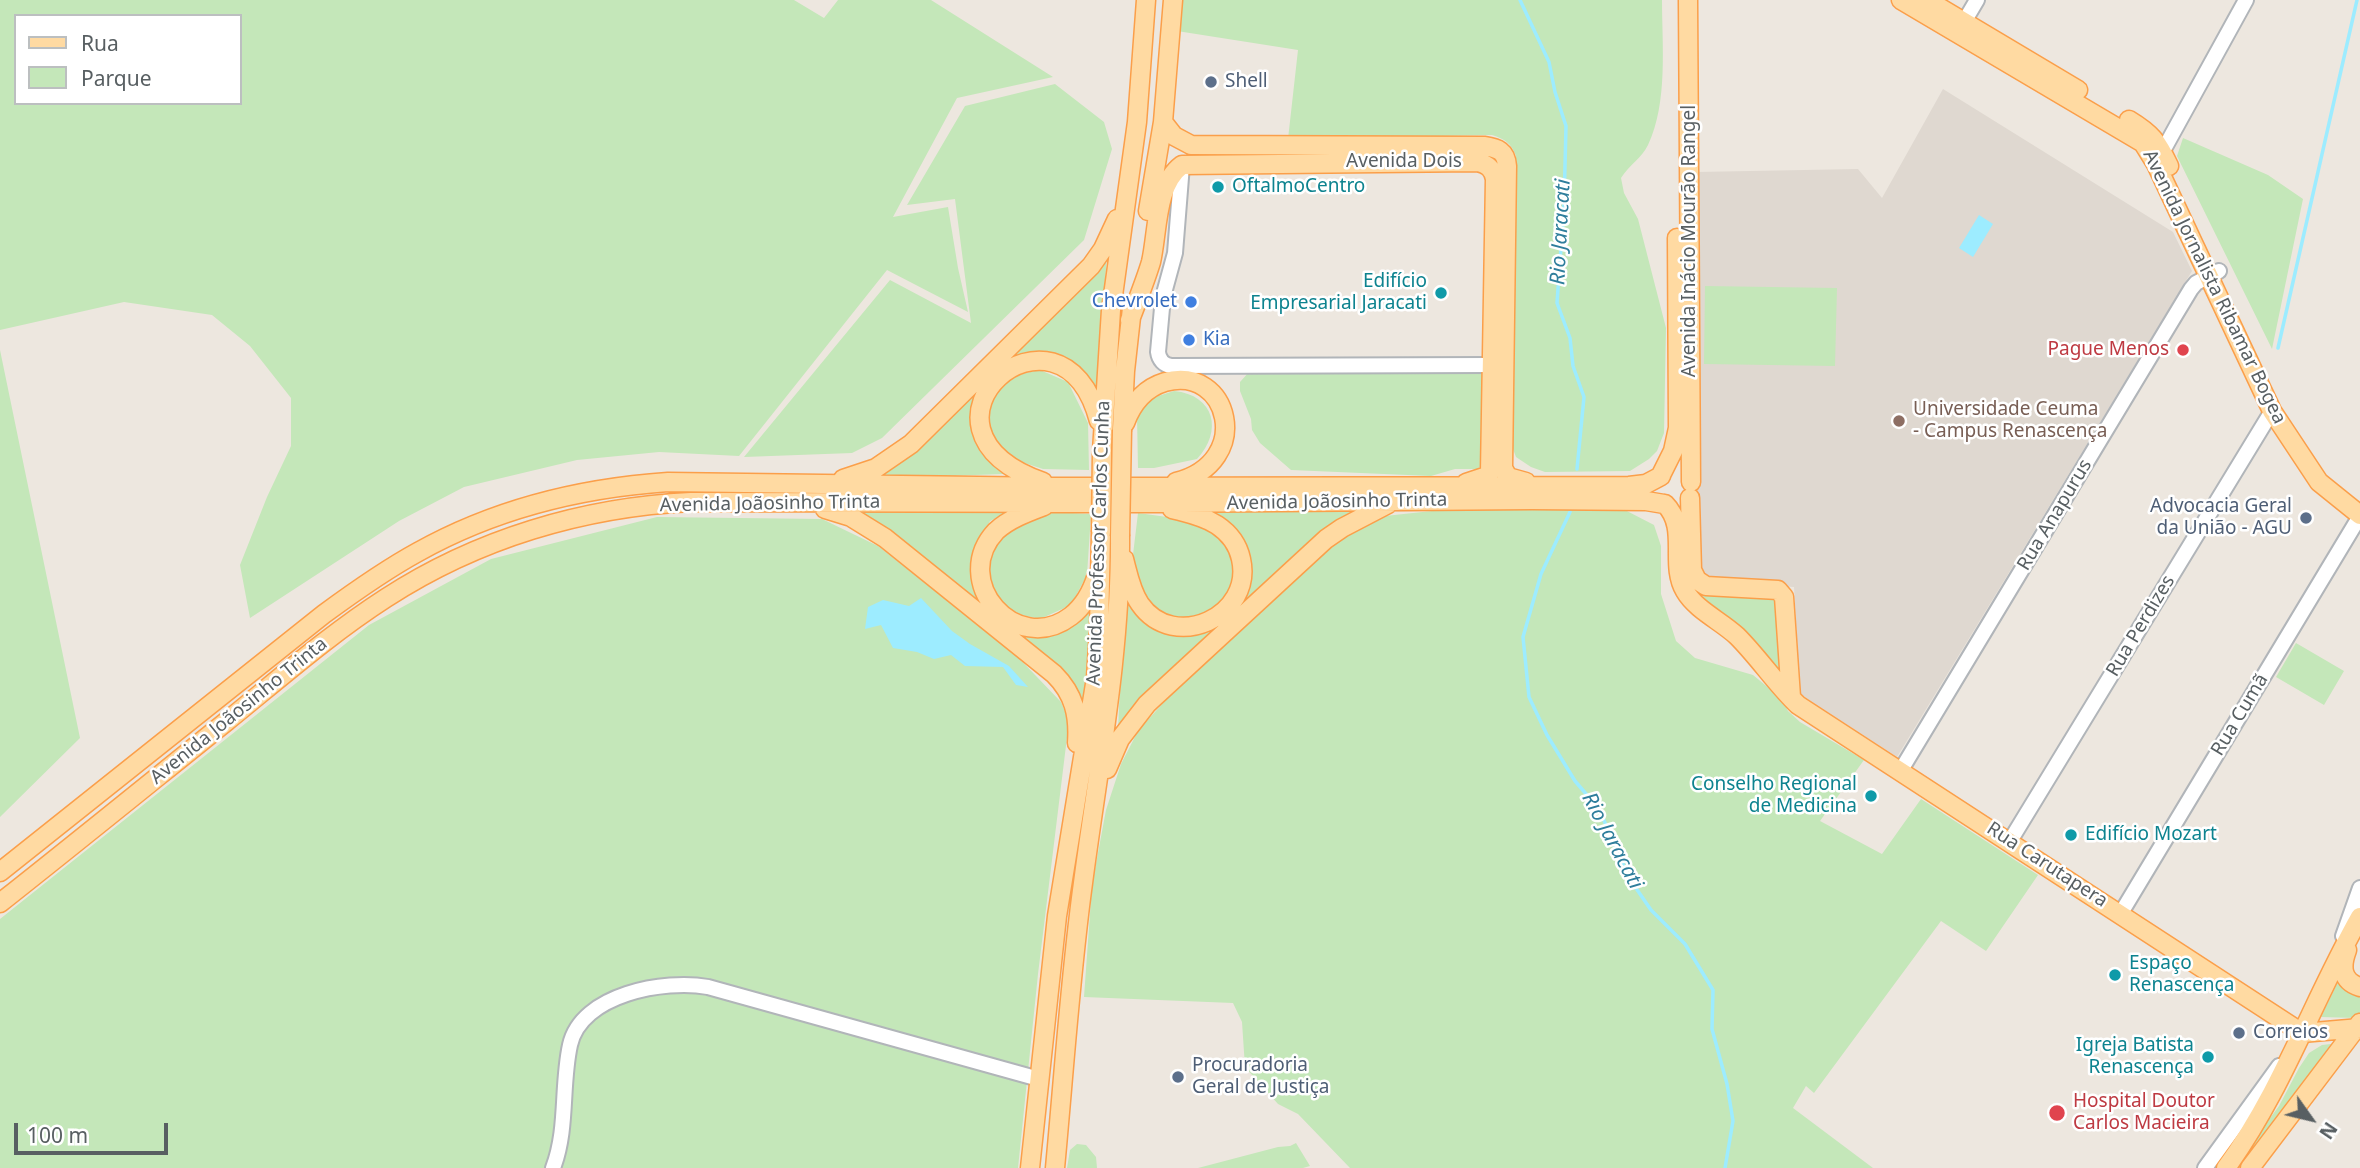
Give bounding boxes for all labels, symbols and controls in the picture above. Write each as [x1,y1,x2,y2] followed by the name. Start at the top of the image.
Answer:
[14,14,242,105] legend
[81,29,119,57] text: Rua
[81,64,151,92] text: Parque
[1225,71,1268,93] place label: Shell
[1203,74,1219,90] marker: Shell
[1679,105,1701,377] street label: Avenida Inácio Mourão Rangel
[2138,146,2290,428] street label: Avenida Jornalista Ribamar Bogea
[1346,151,1462,173] street label: Avenida Dois
[1232,176,1365,198] place label: OftalmoCentro
[1546,178,1576,286] water label: Rio Jaracati
[1210,179,1226,195] marker: OftalmoCentro
[1250,271,1427,315] place label: Edifício Empresarial Jaracati
[1433,285,1449,301] marker: Edifício Empresarial Jaracati
[1092,291,1177,313] place label: Chevrolet
[1183,294,1199,310] marker: Chevrolet
[1203,329,1230,351] place label: Kia
[1181,332,1197,348] marker: Kia
[2047,339,2169,361] place label: Pague Menos
[2175,342,2191,358] marker: Pague Menos
[1913,399,2107,443] place label: Universidade Ceuma - Campus Renascença
[1083,400,1115,686] street label: Avenida Professor Carlos Cunha
[1891,413,1907,429] marker: Universidade Ceuma - Campus Renascença
[2013,455,2097,575] street label: Rua Anapurus
[1226,489,1448,515] street label: Avenida Joãosinho Trinta
[659,491,881,517] street label: Avenida Joãosinho Trinta
[2150,496,2292,540] place label: Advocacia Geral da União - AGU
[2298,510,2314,526] marker: Advocacia Geral da União - AGU
[2102,571,2180,681] street label: Rua Perdizes
[146,633,332,789] street label: Avenida Joãosinho Trinta
[2207,670,2273,760] street label: Rua Cumã
[1691,774,1857,818] place label: Conselho Regional de Medicina
[1576,788,1648,894] water label: Rio Jaracati
[1863,788,1879,804] marker: Conselho Regional de Medicina
[1982,817,2112,913] street label: Rua Carutapera
[2085,824,2217,846] place label: Edifício Mozart
[2063,827,2079,843] marker: Edifício Mozart
[2129,953,2234,997] place label: Espaço Renascença
[2107,967,2123,983] marker: Espaço Renascença
[2253,1022,2328,1044] place label: Correios
[2231,1025,2247,1041] marker: Correios
[2076,1035,2194,1079] place label: Igreja Batista Renascença
[2200,1049,2216,1065] marker: Igreja Batista Renascença
[1192,1055,1329,1099] place label: Procuradoria Geral de Justiça
[1170,1069,1186,1085] marker: Procuradoria Geral de Justiça
[2276,1084,2346,1154] north arrow
[2073,1091,2215,1135] place label: Hospital Doutor Carlos Macieira
[2047,1103,2067,1123] marker: Hospital Doutor Carlos Macieira
[18,1108,172,1152] scale bar
[2313,1117,2344,1144] text: N
[27,1121,88,1149] text: 100 m

